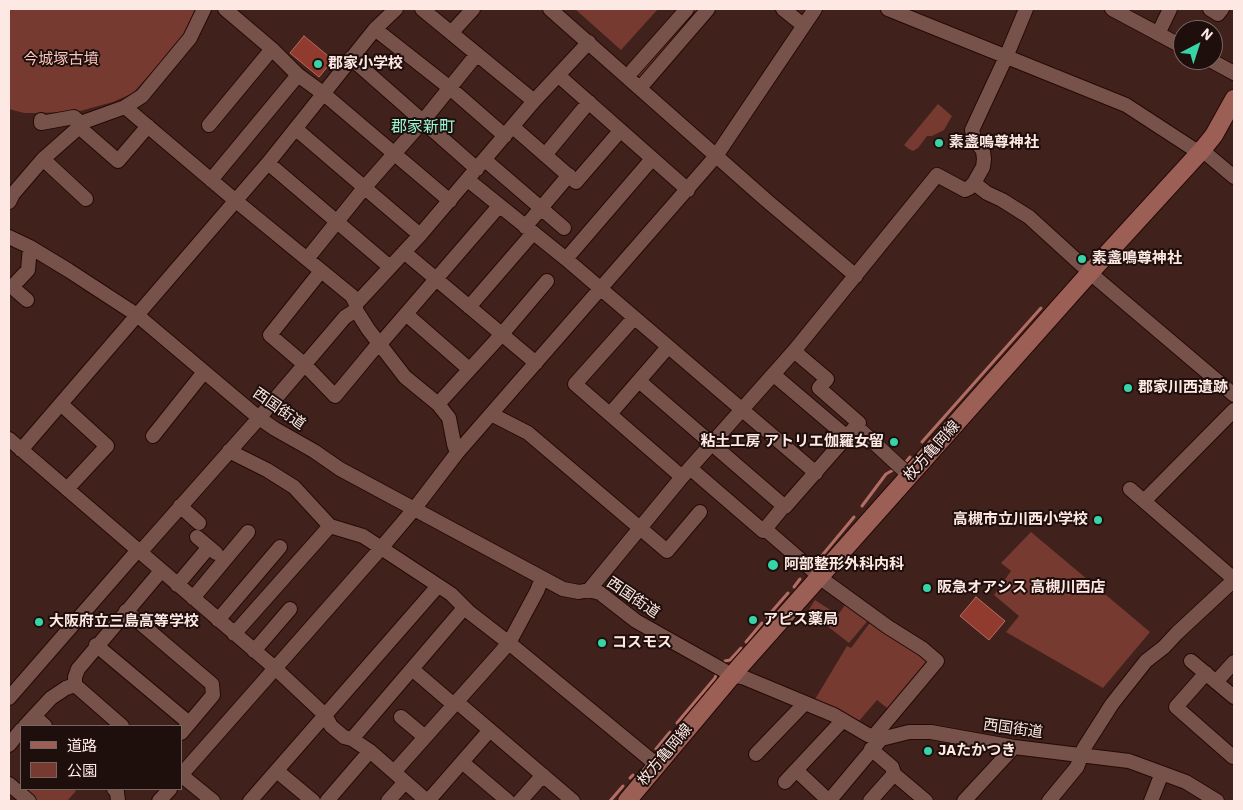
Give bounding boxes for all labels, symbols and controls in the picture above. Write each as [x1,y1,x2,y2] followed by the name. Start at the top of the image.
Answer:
[1173,20,1223,70] north arrow
[1197,24,1217,44] text: N
[24,51,98,69] park label: 今城塚古墳
[328,55,403,73] place label: 郡家小学校
[312,58,324,70] marker: 郡家小学校
[391,117,455,137] district label: 郡家新町
[949,134,1039,152] place label: 素盞嗚尊神社
[933,137,945,149] marker: 素盞嗚尊神社
[1092,250,1182,268] place label: 素盞鳴尊神社
[1076,253,1088,265] marker: 素盞鳴尊神社
[1138,379,1228,397] place label: 郡家川西遺跡
[1122,382,1134,394] marker: 郡家川西遺跡
[249,384,309,434] street label: 西国街道
[900,417,964,485] street label: 枚方亀岡線
[700,433,884,451] place label: 粘土工房 アトリエ伽羅女留
[888,436,900,448] marker: 粘土工房 アトリエ伽羅女留
[953,511,1088,529] place label: 高槻市立川西小学校
[1092,514,1104,526] marker: 高槻市立川西小学校
[784,556,904,574] place label: 阿部整形外科内科
[766,558,780,572] marker: 阿部整形外科内科
[603,574,663,622] street label: 西国街道
[937,579,1106,597] place label: 阪急オアシス 高槻川西店
[921,582,933,594] marker: 阪急オアシス 高槻川西店
[763,611,838,629] place label: アピス薬局
[49,613,199,631] place label: 大阪府立三島高等学校
[747,614,759,626] marker: アピス薬局
[33,616,45,628] marker: 大阪府立三島高等学校
[612,634,672,652] place label: コスモス
[596,637,608,649] marker: コスモス
[982,716,1044,742] street label: 西国街道
[634,720,696,790] street label: 枚方亀岡線
[20,725,182,790] legend
[67,736,97,755] text: 道路
[938,742,1016,760] place label: JAたかつき
[922,745,934,757] marker: JAたかつき
[67,761,97,780] text: 公園

